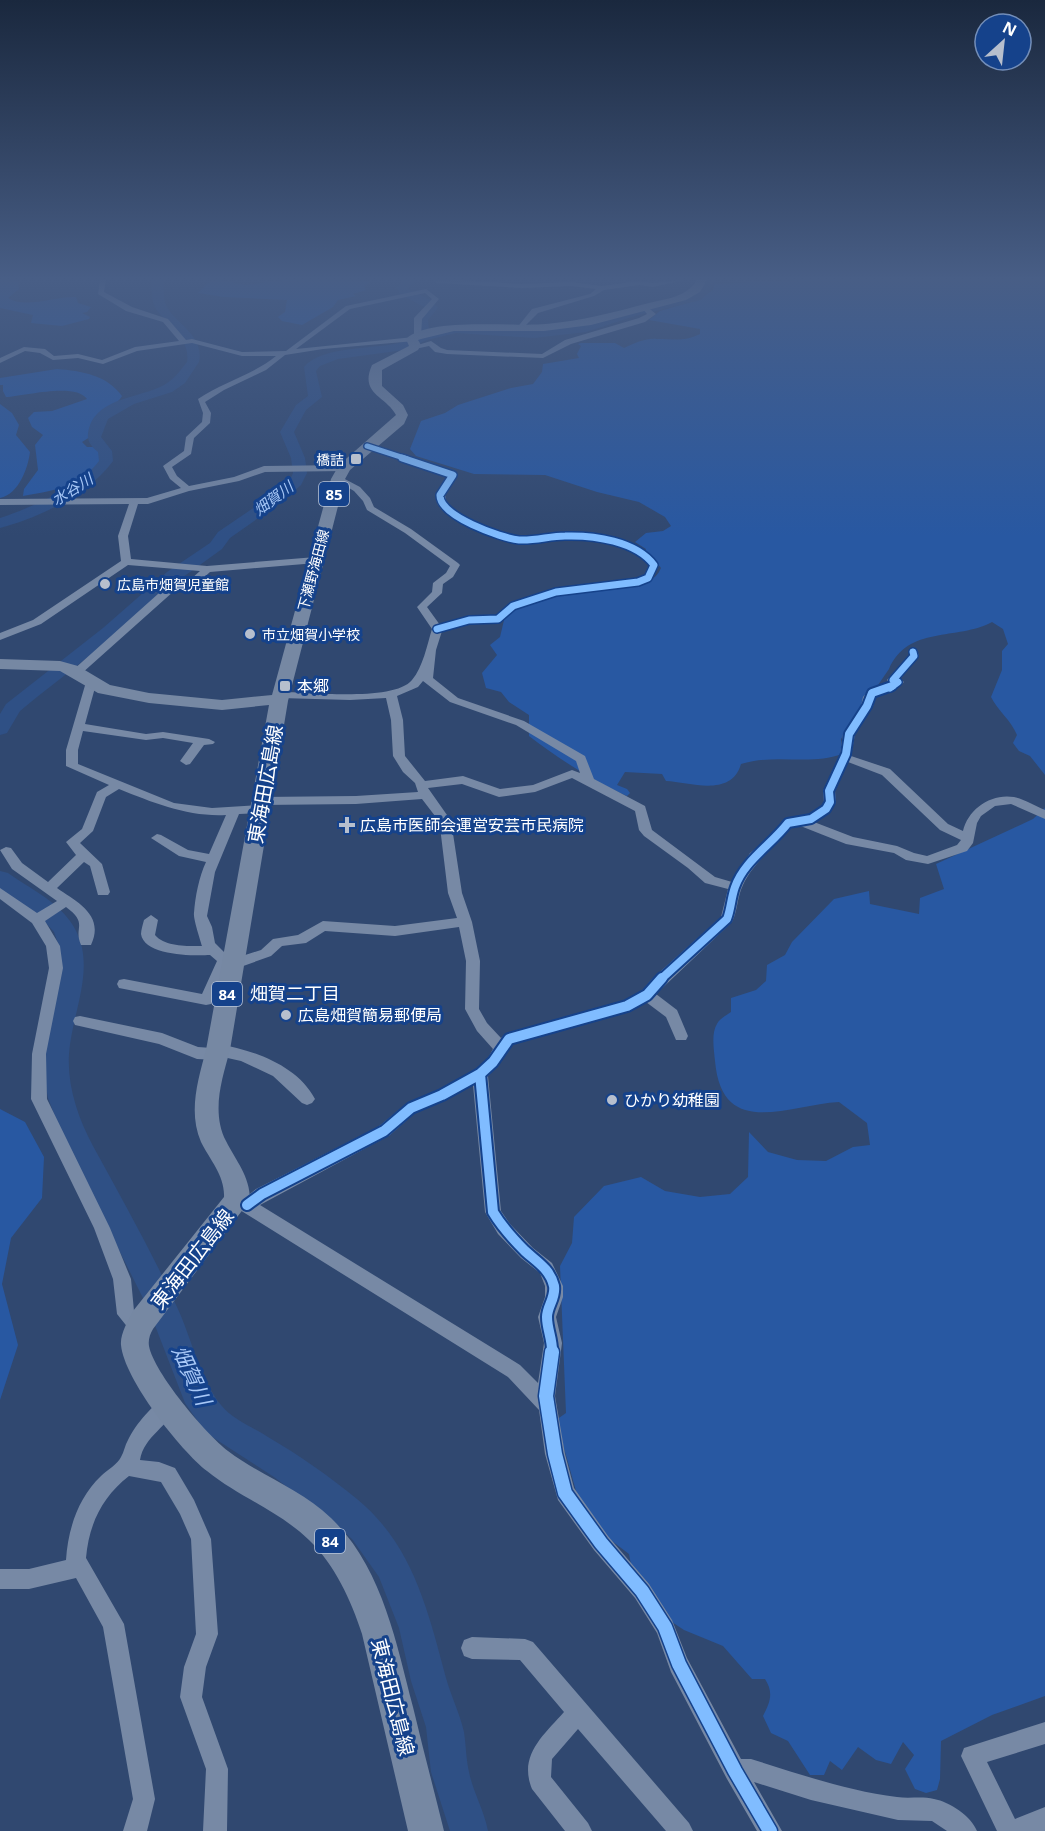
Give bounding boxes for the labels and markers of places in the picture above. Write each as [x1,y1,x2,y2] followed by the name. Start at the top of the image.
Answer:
[316,450,344,469] place label: 橋詰
[349,452,363,466] marker: 橋詰
[117,575,229,594] place label: 広島市畑賀児童館
[98,577,112,591] marker: 広島市畑賀児童館
[262,625,360,644] place label: 市立畑賀小学校
[243,627,257,641] marker: 市立畑賀小学校
[297,675,329,697] place label: 本郷
[278,679,292,693] marker: 本郷
[360,814,584,836] place label: 広島市医師会運営安芸市民病院
[338,816,356,834] marker: 広島市医師会運営安芸市民病院
[298,1004,442,1026] place label: 広島畑賀簡易郵便局
[279,1008,293,1022] marker: 広島畑賀簡易郵便局
[624,1089,720,1111] place label: ひかり幼稚園
[605,1093,619,1107] marker: ひかり幼稚園

